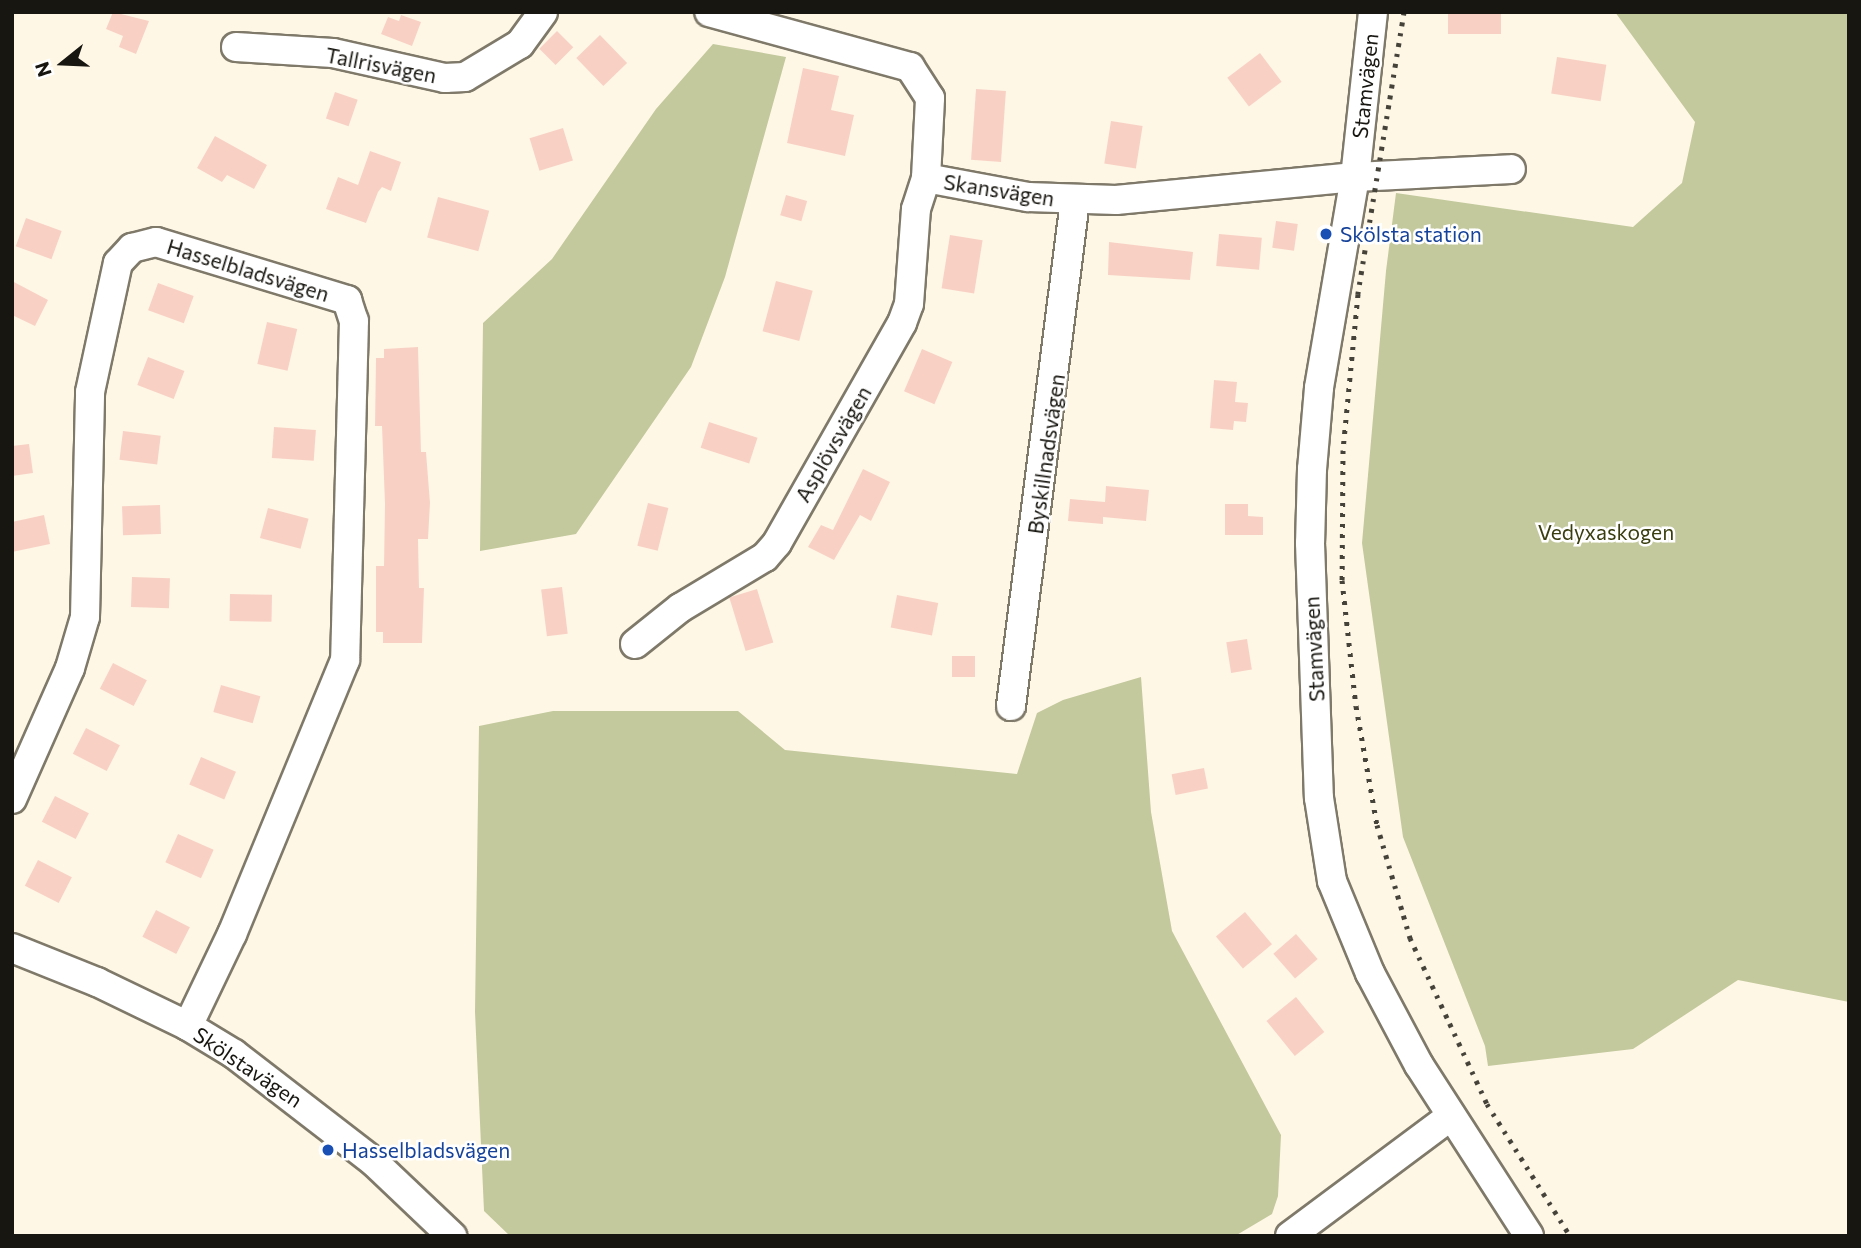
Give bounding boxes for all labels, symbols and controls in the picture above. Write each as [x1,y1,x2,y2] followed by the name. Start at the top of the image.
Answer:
[28,28,98,98] north arrow
[1347,32,1383,140] street label: Stamvägen
[324,42,438,88] street label: Tallrisvägen
[29,59,56,80] text: N
[942,169,1056,211] street label: Skansvägen
[1340,221,1482,247] place label: Skölsta station
[1318,226,1334,242] marker: Skölsta station
[164,233,332,307] street label: Hasselbladsvägen
[1022,372,1070,536] street label: Byskillnadsvägen
[790,382,876,506] street label: Asplövsvägen
[1538,519,1674,545] park label: Vedyxaskogen
[1299,596,1329,702] street label: Stamvägen
[189,1021,307,1113] street label: Skölstavägen
[342,1137,510,1163] place label: Hasselbladsvägen
[320,1142,336,1158] marker: Hasselbladsvägen

